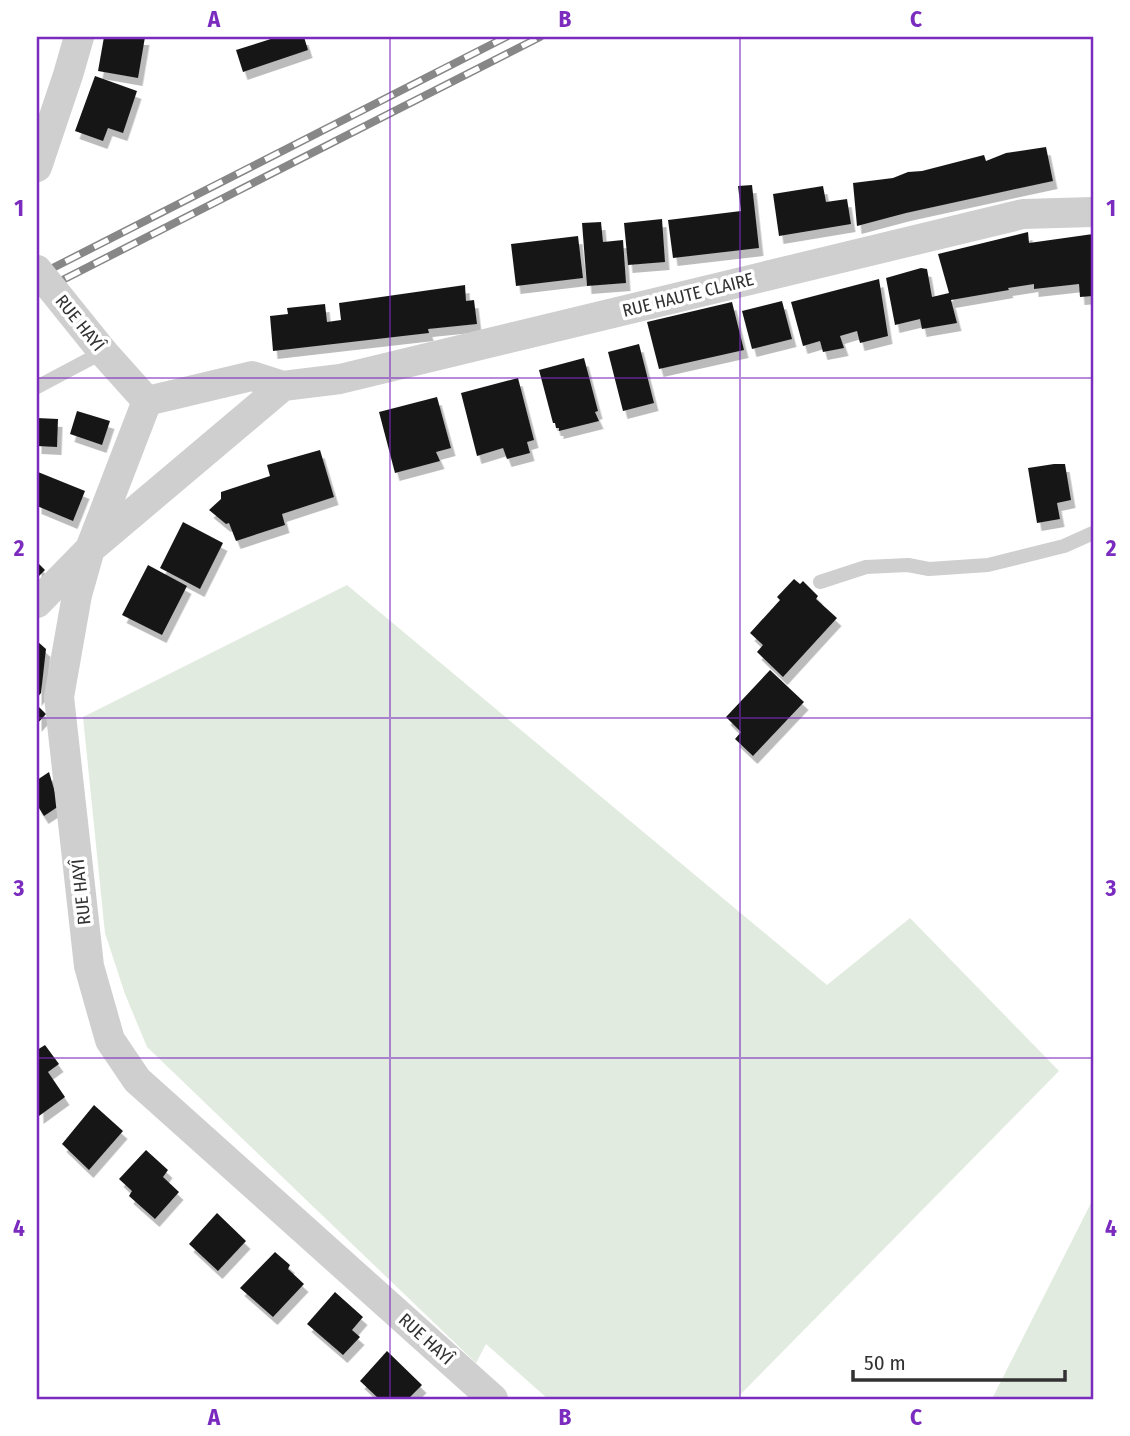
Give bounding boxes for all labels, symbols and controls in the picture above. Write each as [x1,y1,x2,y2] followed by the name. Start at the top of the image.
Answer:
[207,5,221,33] text: A
[559,5,572,33] text: B
[910,5,922,33] text: C
[14,194,24,222] text: 1
[1106,194,1116,222] text: 1
[620,268,756,322] street label: RUE HAUTE CLAIRE
[51,290,110,357] street label: RUE HAYÎ
[13,534,25,562] text: 2
[1105,534,1117,562] text: 2
[66,857,95,926] street label: RUE HAYÎ
[13,874,25,902] text: 3
[1105,874,1117,902] text: 3
[13,1214,25,1242] text: 4
[1105,1214,1117,1242] text: 4
[394,1309,459,1370] street label: RUE HAYÎ
[853,1338,1065,1382] scale bar
[864,1350,906,1376] text: 50 m
[207,1403,221,1431] text: A
[559,1403,572,1431] text: B
[910,1403,922,1431] text: C

